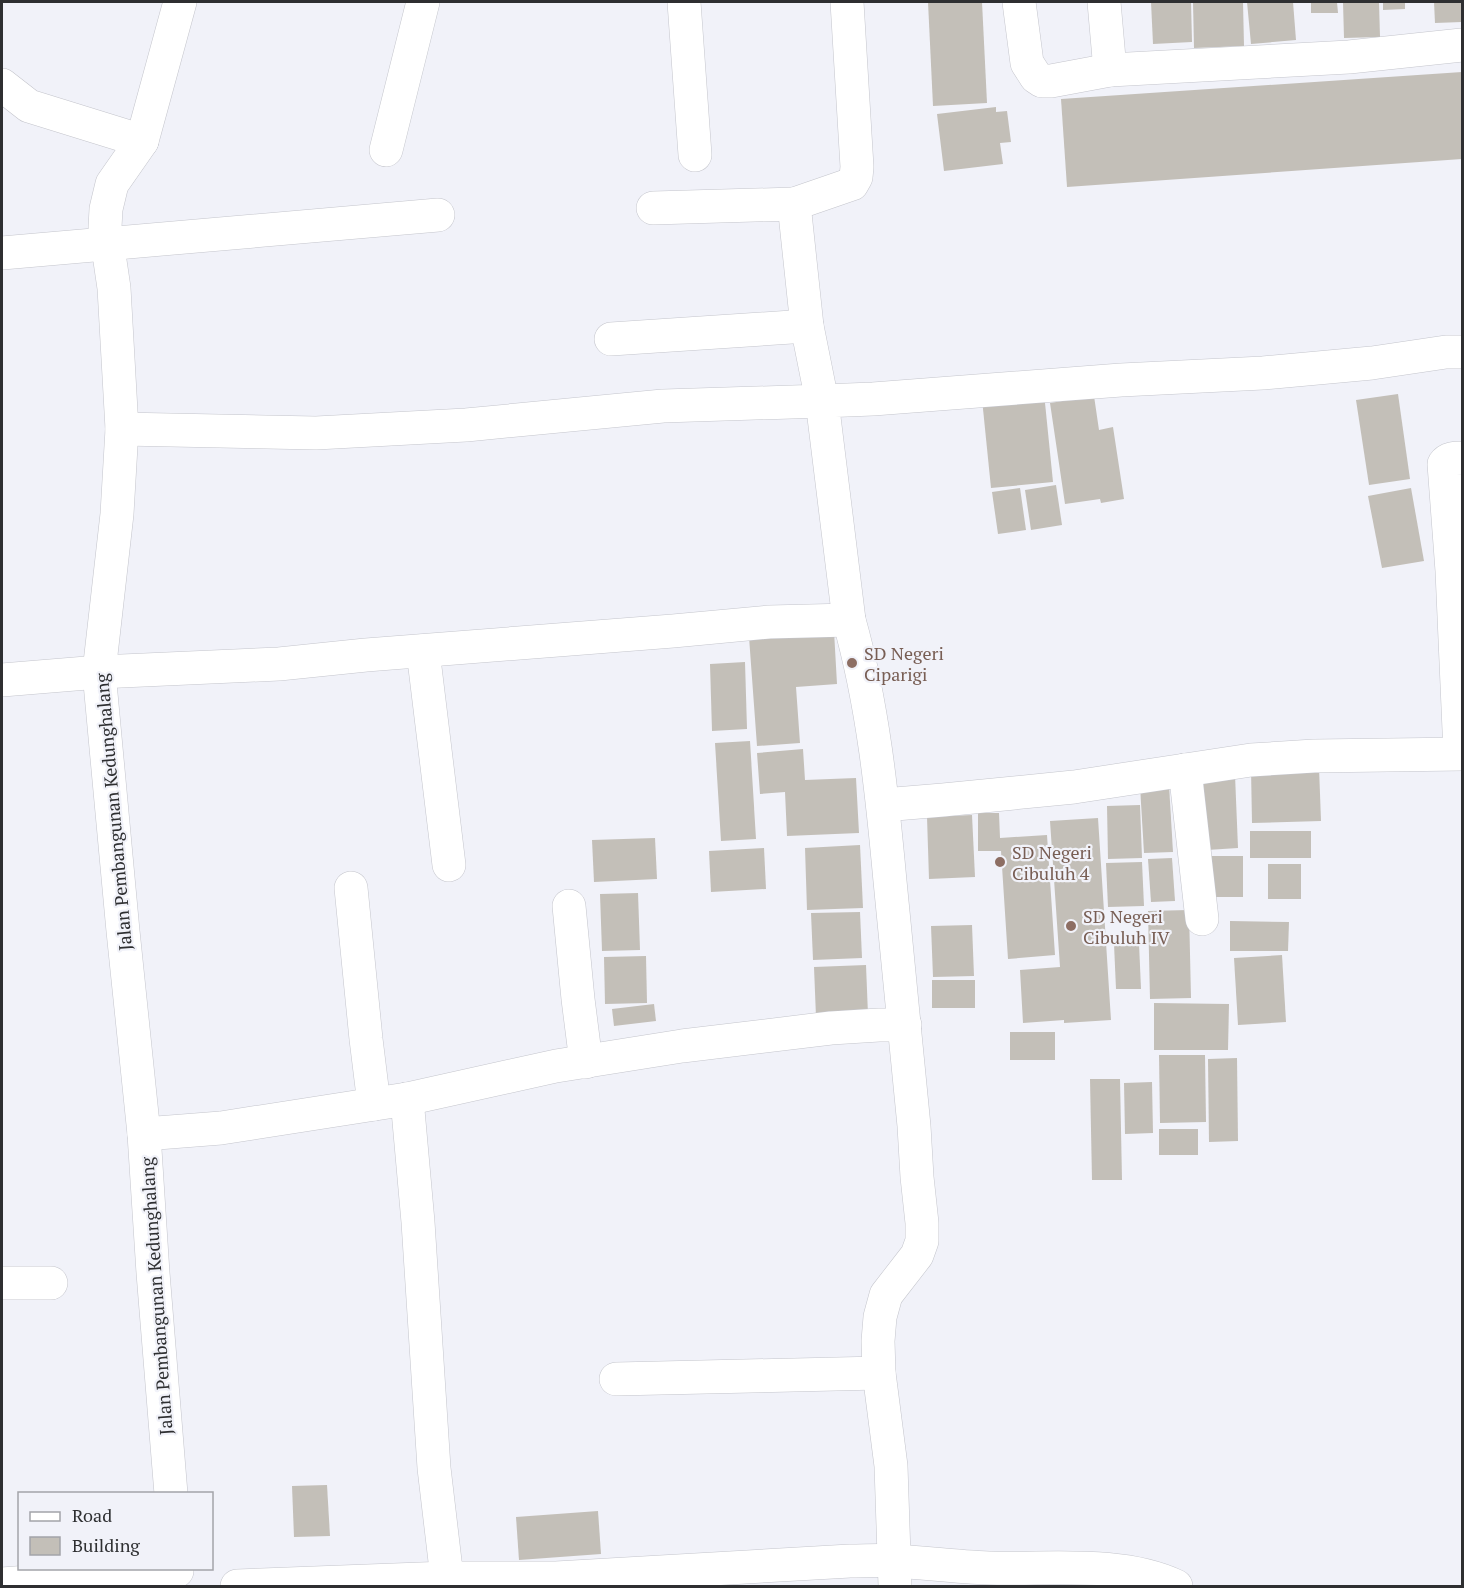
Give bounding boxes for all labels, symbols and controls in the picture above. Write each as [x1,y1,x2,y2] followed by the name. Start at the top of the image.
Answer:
[864,641,944,686] place label: SD Negeri Ciparigi
[845,656,859,670] marker: SD Negeri Ciparigi
[89,672,137,952] street label: Jalan Pembangunan Kedunghalang
[1012,840,1092,885] place label: SD Negeri Cibuluh 4
[993,855,1007,869] marker: SD Negeri Cibuluh 4
[1083,904,1170,949] place label: SD Negeri Cibuluh IV
[1064,919,1078,933] marker: SD Negeri Cibuluh IV
[134,1156,178,1436] street label: Jalan Pembangunan Kedunghalang
[18,1492,213,1570] legend
[72,1503,112,1527] text: Road
[72,1533,140,1557] text: Building

